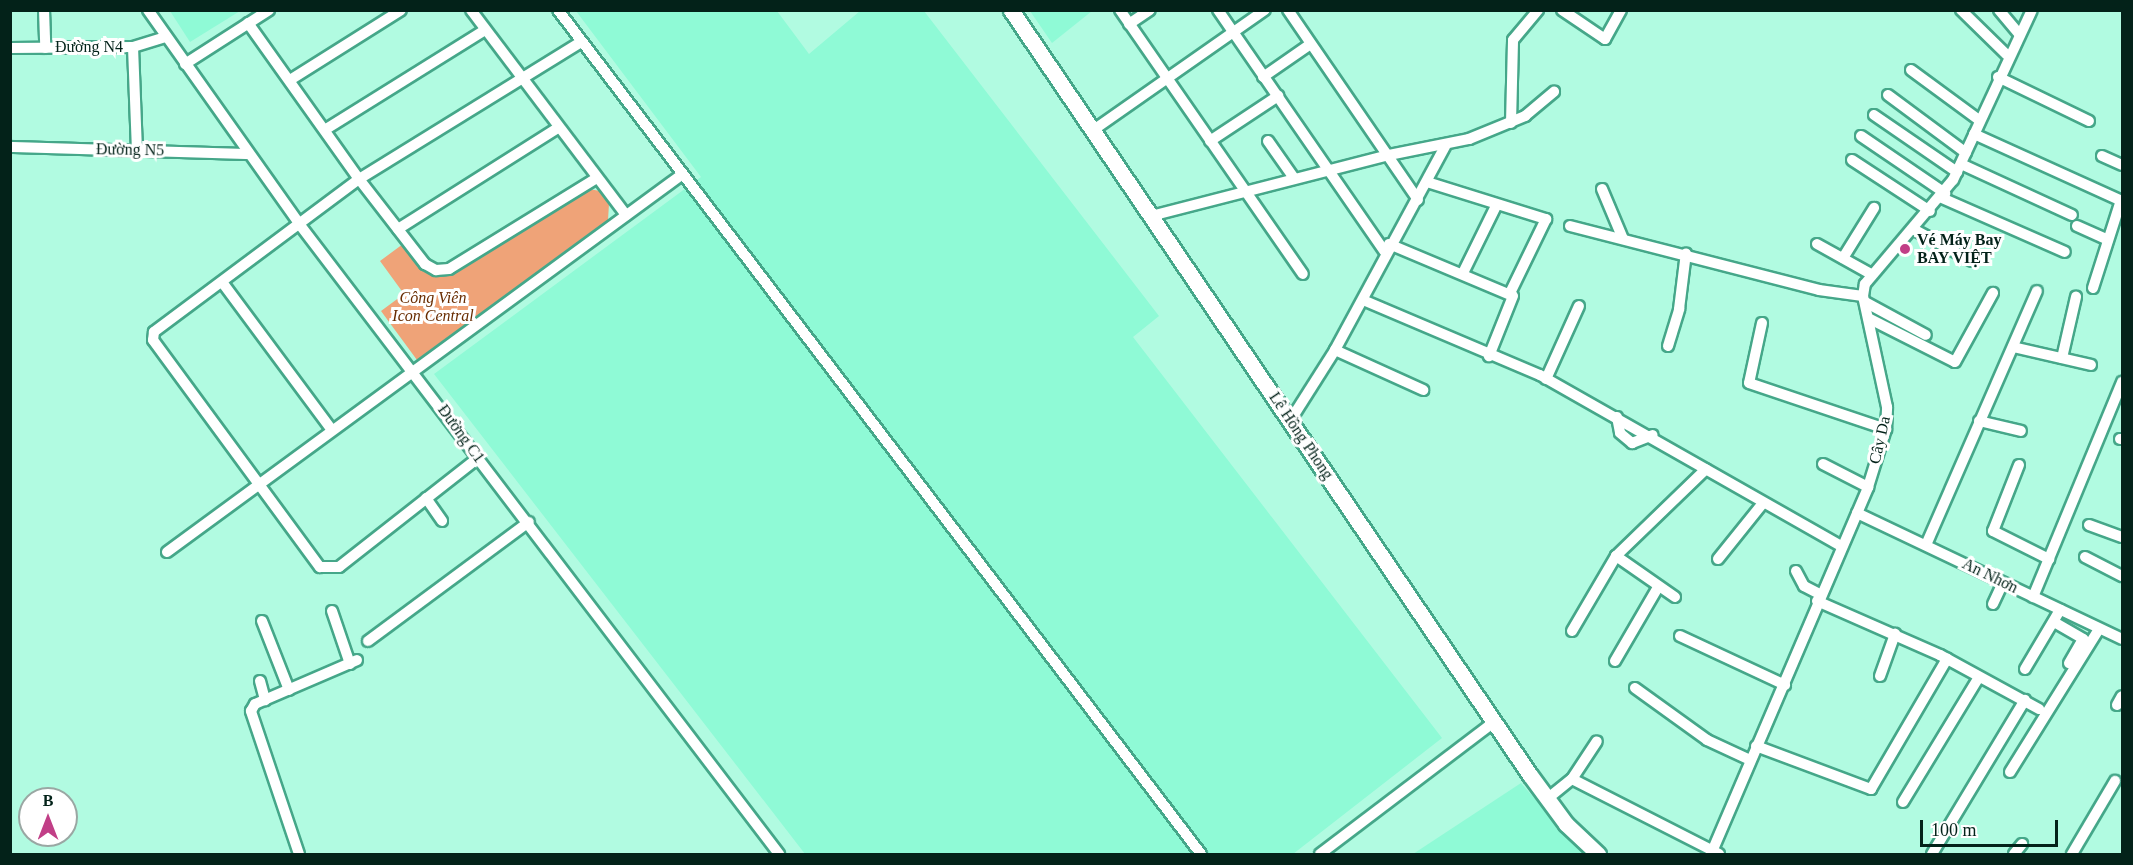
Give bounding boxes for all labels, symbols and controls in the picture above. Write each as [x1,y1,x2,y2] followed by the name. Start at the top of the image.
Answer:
[55,37,123,57] street label: Đường N4
[96,140,164,160] street label: Đường N5
[1917,230,2001,268] place label: Vé Máy Bay BAY VIỆT
[1898,242,1912,256] marker: Vé Máy Bay BAY VIỆT
[392,288,474,326] park label: Công Viên Icon Central
[1265,389,1337,483] street label: Lê Hồng Phong
[433,401,489,467] street label: Đường C1
[1865,414,1895,466] street label: Cây Da
[1959,554,2021,598] street label: An Nhơn
[18,787,78,847] north arrow
[43,792,53,809] text: B
[1923,808,2061,846] scale bar
[1931,820,1977,840] text: 100 m

